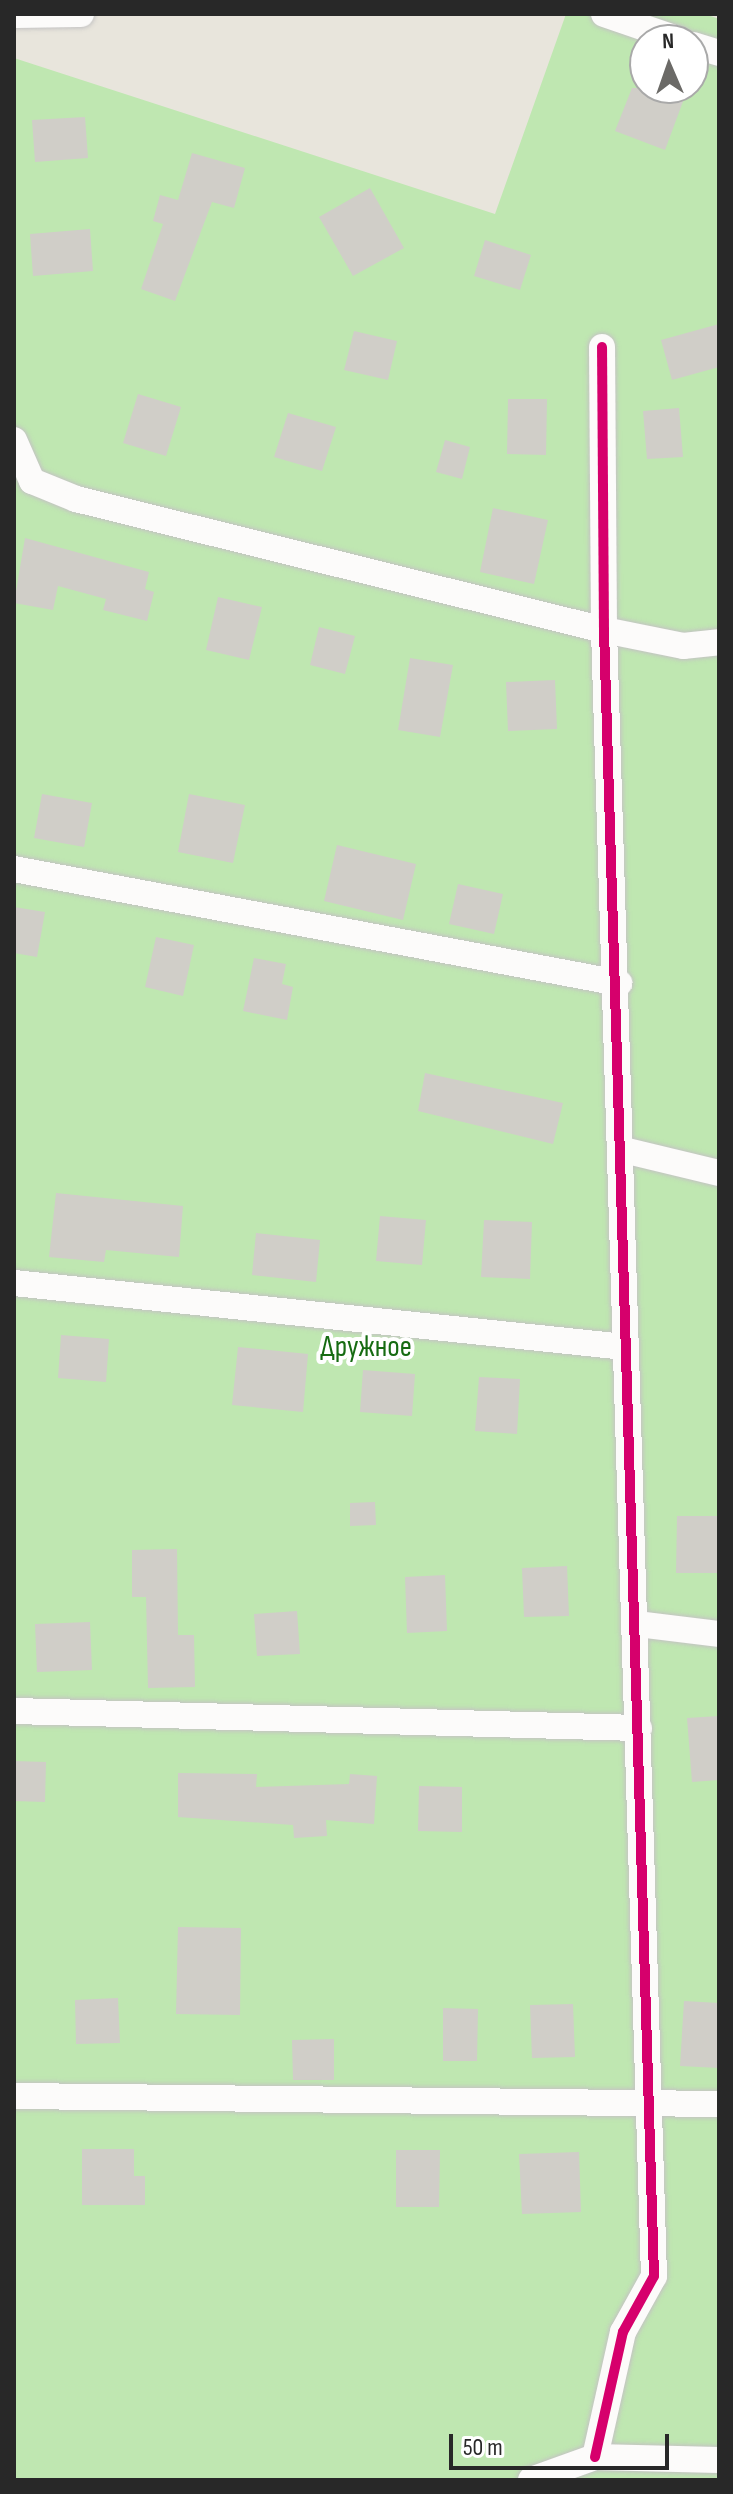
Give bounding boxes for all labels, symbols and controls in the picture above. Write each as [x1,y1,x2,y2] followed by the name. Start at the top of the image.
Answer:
[629,24,709,104] north arrow
[662,28,675,55] text: N
[320,1329,412,1365] park label: Дружное
[453,2418,673,2468] scale bar
[463,2433,503,2462] text: 50 m

